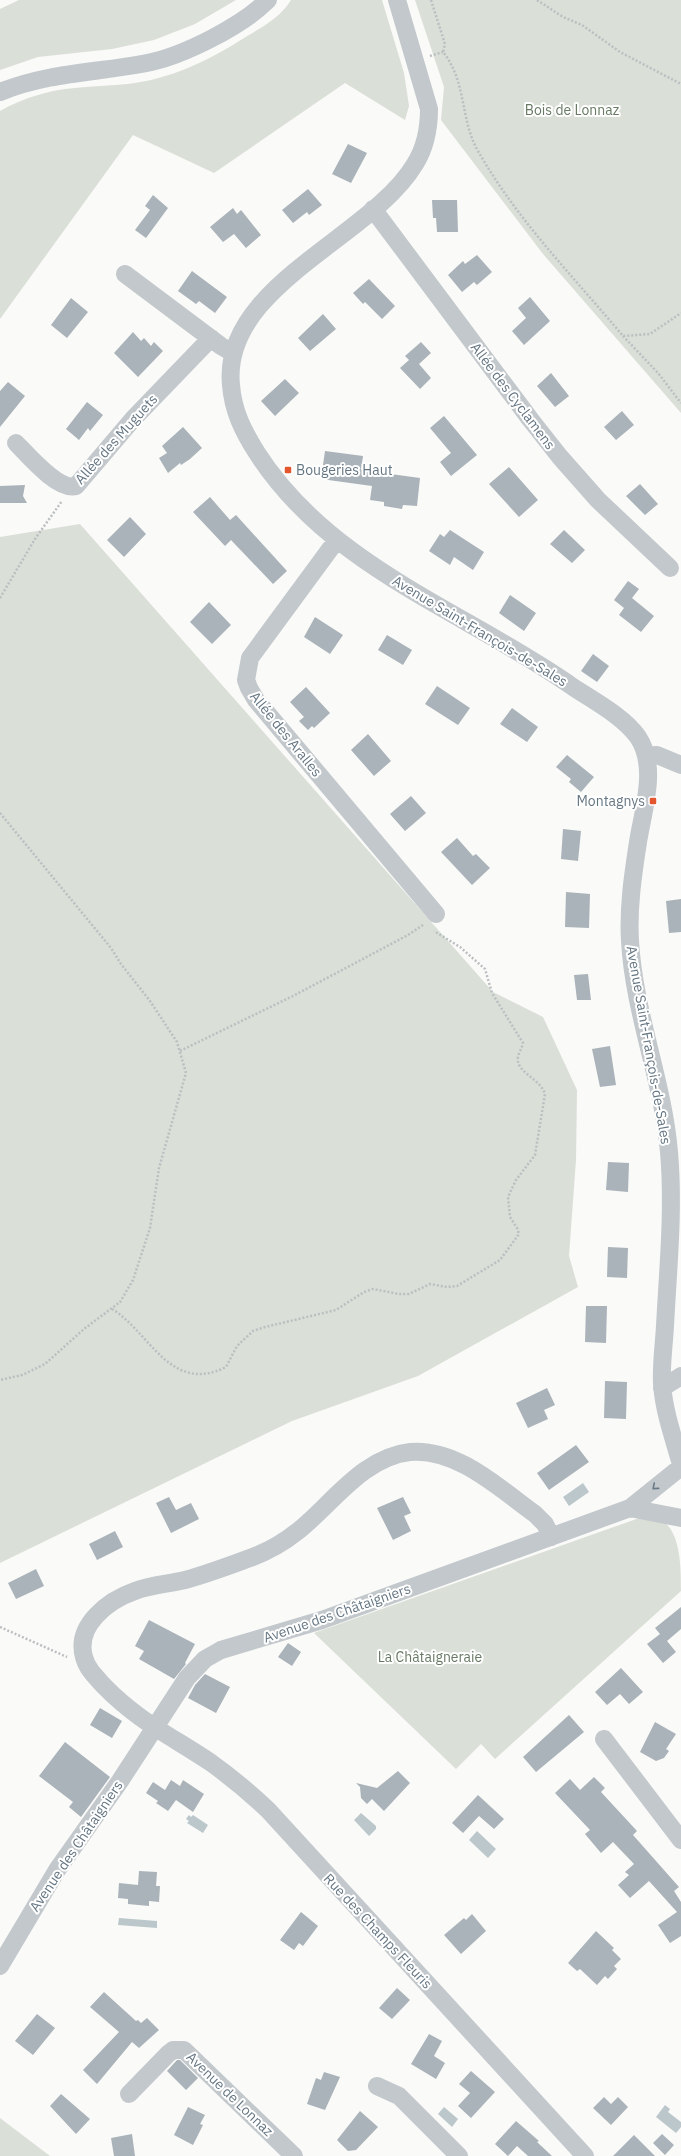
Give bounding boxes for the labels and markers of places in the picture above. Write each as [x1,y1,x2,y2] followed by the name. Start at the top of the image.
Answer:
[296,461,393,479] place label: Bougeries Haut
[283,465,293,475] marker: Bougeries Haut
[576,792,645,810] place label: Montagnys
[648,796,658,806] marker: Montagnys

